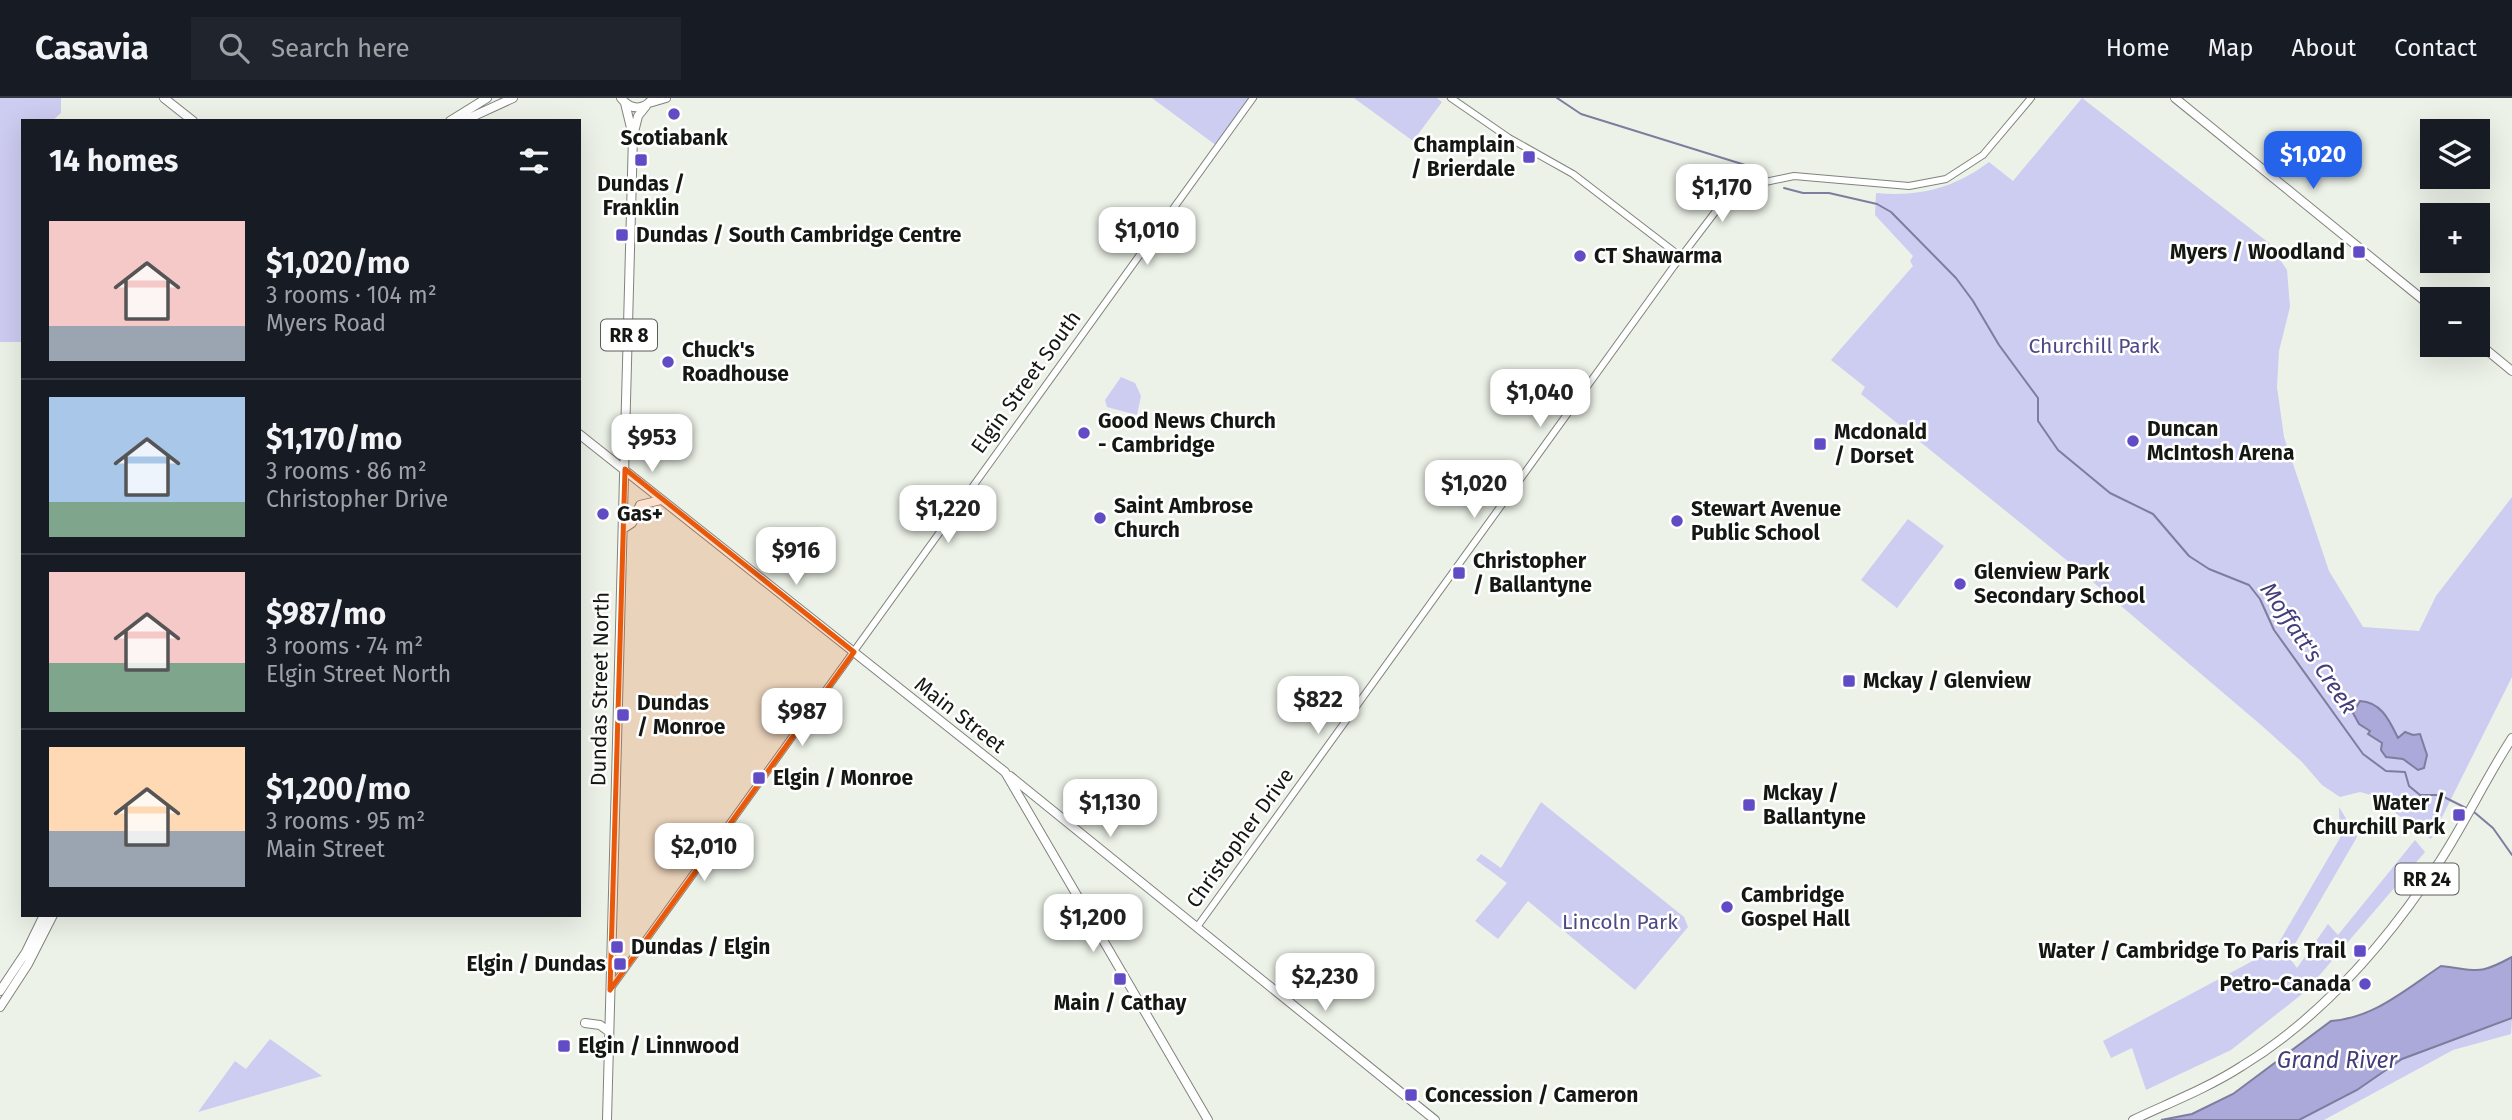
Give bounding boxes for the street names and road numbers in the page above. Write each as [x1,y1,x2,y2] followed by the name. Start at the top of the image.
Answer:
[965,305,1087,459] street label: Elgin Street South
[601,319,657,350] road number: RR 8
[585,592,615,786] street label: Dundas Street North
[909,671,1011,759] street label: Main Street
[1181,763,1299,913] street label: Christopher Drive
[2396,864,2458,894] road number: RR 24

